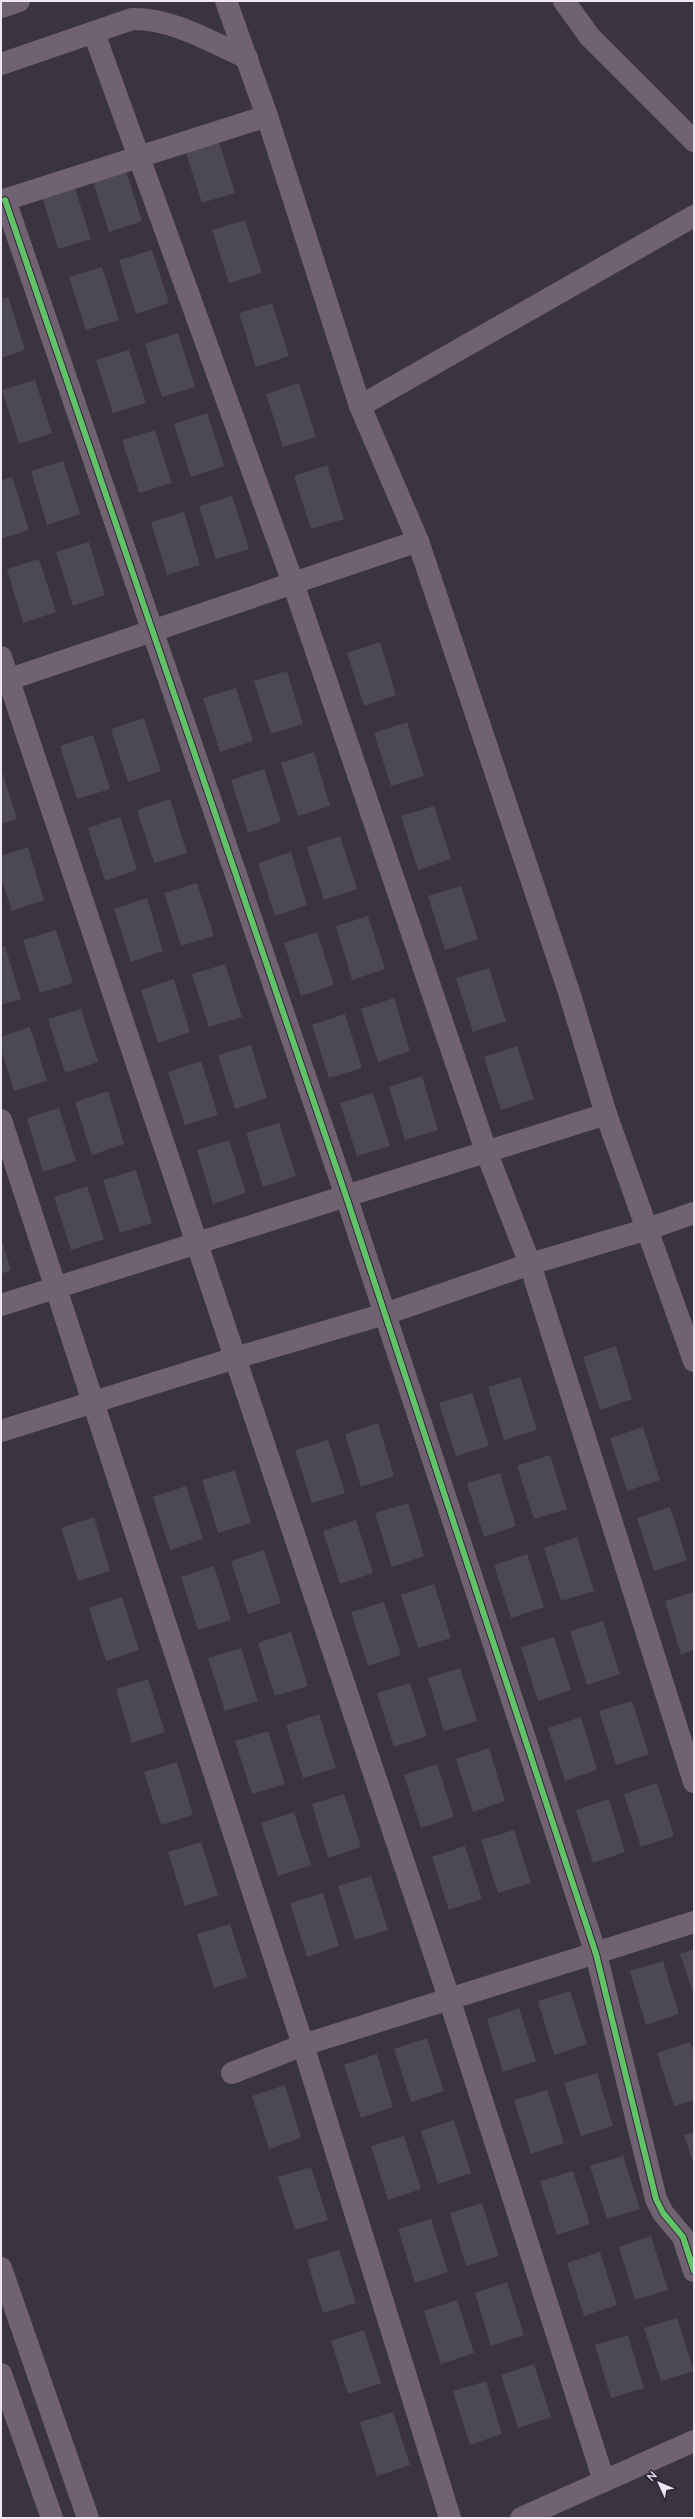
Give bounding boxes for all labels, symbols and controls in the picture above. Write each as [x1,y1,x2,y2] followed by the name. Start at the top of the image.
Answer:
[639,2463,679,2503] north arrow
[644,2468,659,2483] text: N

